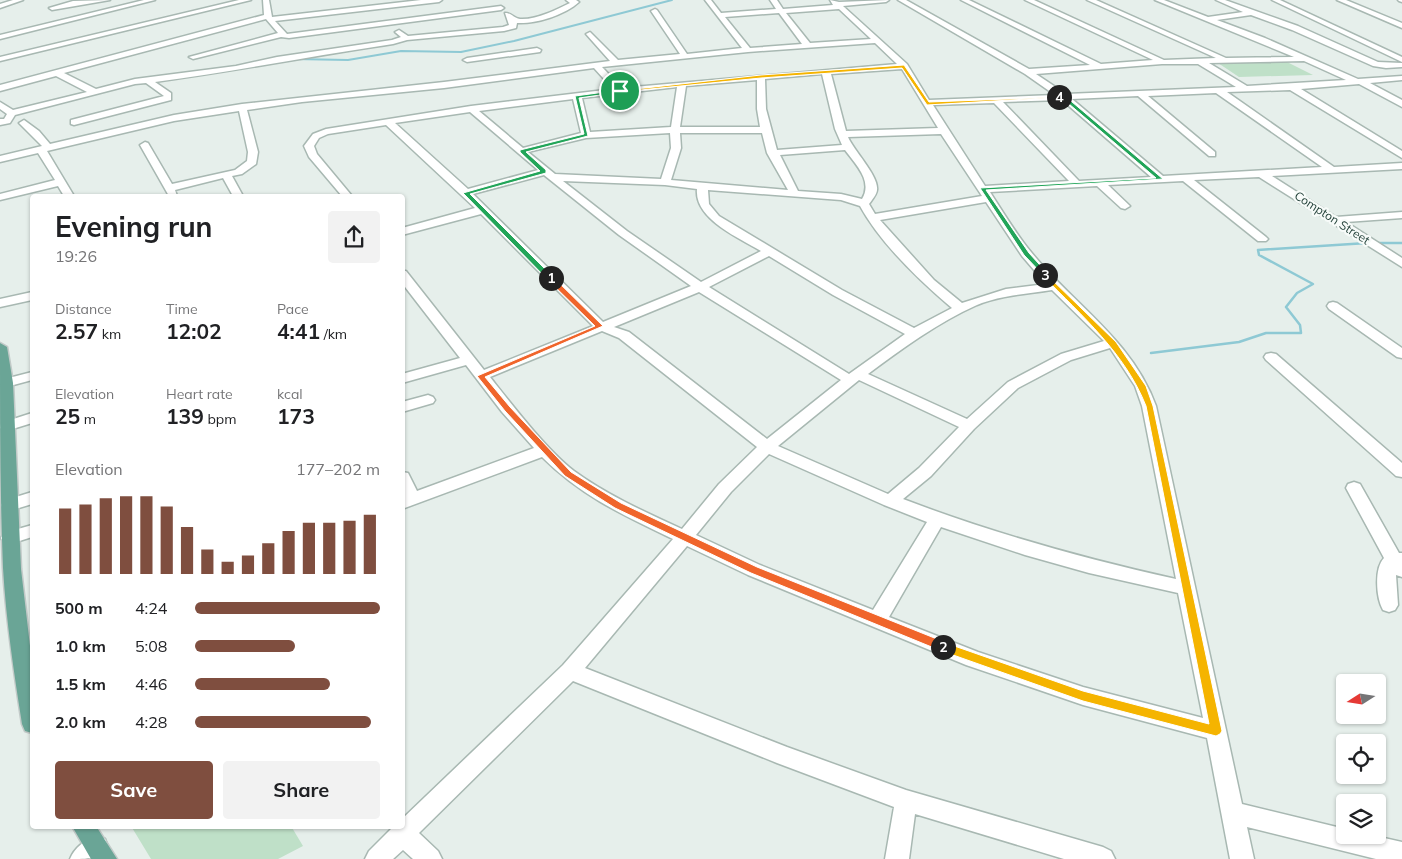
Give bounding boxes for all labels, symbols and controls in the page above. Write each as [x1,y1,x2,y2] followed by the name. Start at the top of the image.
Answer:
[599,70,641,112] pin
[606,77,634,105] icon: arrive
[1046,84,1072,110] pin: 4
[1055,88,1064,106] text: 4
[1292,188,1373,247] street label: Compton Street
[55,209,212,244] text: Evening run
[328,211,380,263] button: share
[55,246,97,266] text: 19:26
[1032,262,1058,288] pin: 3
[538,266,564,290] pin: 1
[1041,266,1050,284] text: 3
[547,269,556,287] text: 1
[55,300,112,318] text: Distance
[166,300,198,318] text: Time
[277,300,309,318] text: Pace
[55,318,98,344] text: 2.57
[166,318,222,344] text: 12:02
[277,318,320,344] text: 4:41
[98,325,121,343] text: km
[320,325,347,343] text: /km
[55,385,114,403] text: Elevation
[166,385,233,403] text: Heart rate
[277,385,303,403] text: kcal
[55,403,80,429] text: 25
[166,403,204,429] text: 139
[277,403,315,429] text: 173
[80,410,96,428] text: m
[204,410,237,428] text: bpm
[55,459,123,479] text: Elevation
[296,459,380,479] text: 177–202 m
[55,598,103,618] text: 500 m
[135,598,167,618] text: 4:24
[930,634,956,660] pin: 2
[55,636,106,656] text: 1.0 km
[135,636,167,656] text: 5:08
[939,638,948,656] text: 2
[55,674,106,694] text: 1.5 km
[135,674,167,694] text: 4:46
[1336,674,1386,724] north arrow
[1336,674,1386,844] map controls
[55,712,106,732] text: 2.0 km
[135,712,167,732] text: 4:28
[1336,734,1386,784] button: locate
[55,761,213,819] button: Save
[223,761,380,819] button: Share
[1336,794,1386,844] button: layers

